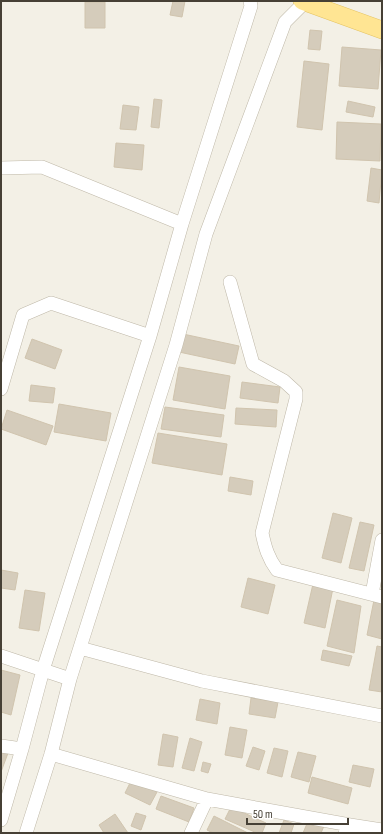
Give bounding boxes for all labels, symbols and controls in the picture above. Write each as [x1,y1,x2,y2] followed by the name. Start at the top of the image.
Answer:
[247,800,348,826] scale bar
[253,807,273,822] text: 50 m

